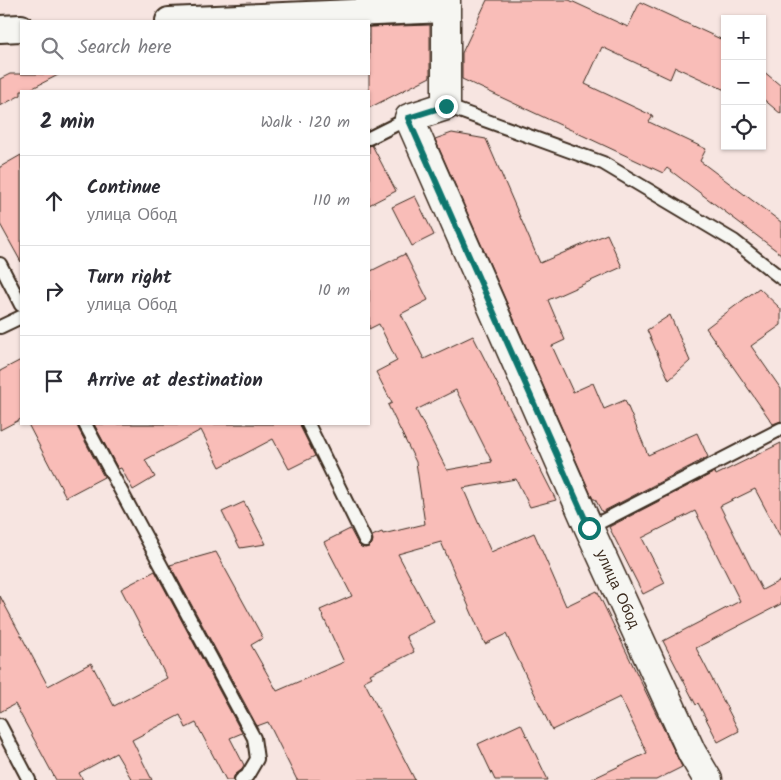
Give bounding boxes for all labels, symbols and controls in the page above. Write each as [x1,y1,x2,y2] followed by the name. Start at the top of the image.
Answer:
[721,15,766,150] map controls
[721,15,766,60] button: +
[20,20,370,75] search box
[78,33,172,63] text: Search here
[38,34,66,62] icon: search
[721,60,766,105] button: −
[435,95,458,118] route end
[721,105,766,150] button: locate
[40,106,95,139] text: 2 min
[260,110,350,135] text: Walk · 120 m
[87,173,160,203] text: Continue
[40,187,68,215] icon: ahead
[313,188,350,213] text: 110 m
[87,203,177,228] text: улица Обод
[87,263,172,293] text: Turn right
[40,277,68,305] icon: right
[318,278,350,303] text: 10 m
[87,293,177,318] text: улица Обод
[87,366,263,396] text: Arrive at destination
[40,367,68,395] icon: arrive
[578,517,601,540] route start
[589,546,646,633] street label: улица Обод

